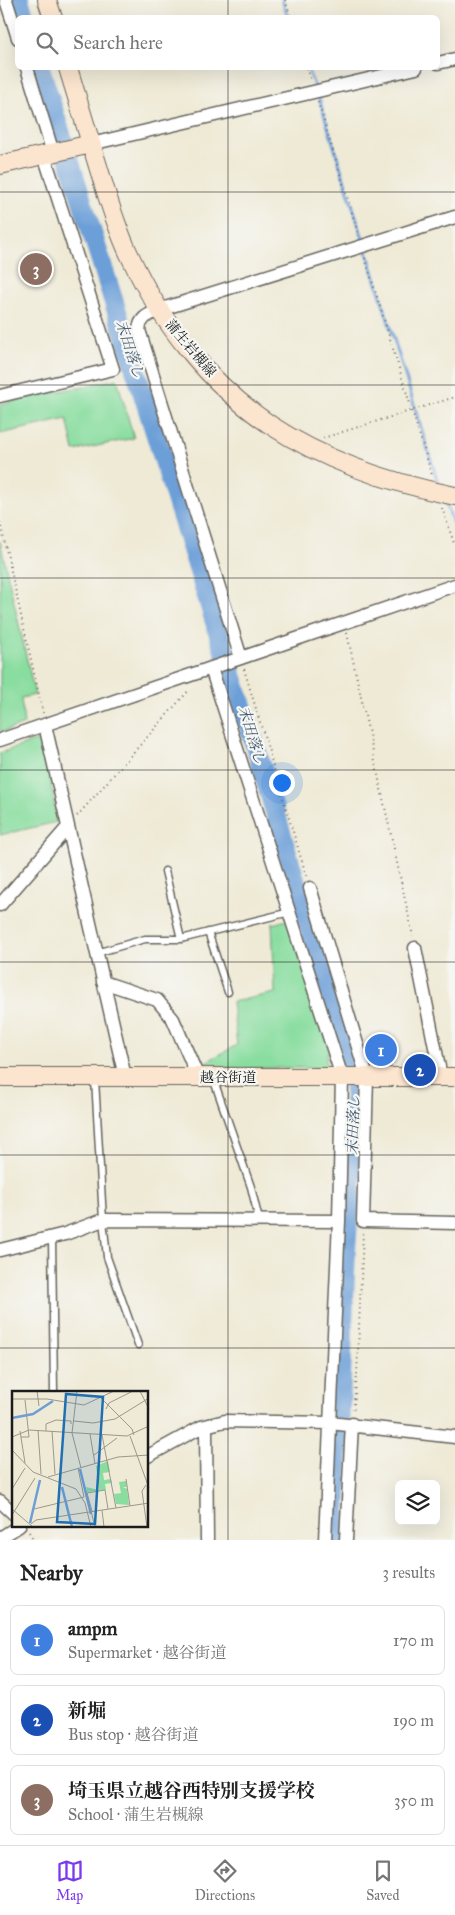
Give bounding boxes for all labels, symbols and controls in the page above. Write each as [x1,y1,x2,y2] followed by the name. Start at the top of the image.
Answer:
[15,15,440,70] search box
[33,29,61,57] icon: search
[73,31,163,54] text: Search here
[20,250,52,288] pin: 3
[162,316,220,381] street label: 蒲生岩槻線
[112,318,148,380] water label: 末田落し
[235,704,269,766] water label: 末田落し
[269,770,295,796] your location
[365,1031,397,1069] pin: 1
[404,1051,436,1089] pin: 2
[200,1069,256,1086] street label: 越谷街道
[343,1095,363,1155] water label: 末田落し
[12,1391,149,1528] inset map
[395,1480,440,1525] map controls
[395,1480,440,1525] button: layers
[20,1560,83,1586] text: Nearby
[382,1563,435,1582] text: 3 results
[68,1617,117,1640] text: ampm
[34,1631,40,1650] text: 1
[393,1631,434,1650] text: 170 m
[68,1643,227,1662] text: Supermarket · 越谷街道
[68,1699,106,1722] text: 新堀
[33,1711,41,1730] text: 2
[393,1711,434,1730] text: 190 m
[68,1725,198,1744] text: Bus stop · 越谷街道
[68,1779,315,1802] text: 埼玉県立越谷西特別支援学校
[34,1791,40,1810] text: 3
[394,1791,434,1810] text: 350 m
[68,1805,204,1824] text: School · 蒲生岩槻線
[56,1857,84,1904] tab: Map
[195,1857,255,1904] tab: Directions
[366,1857,399,1904] tab: Saved

